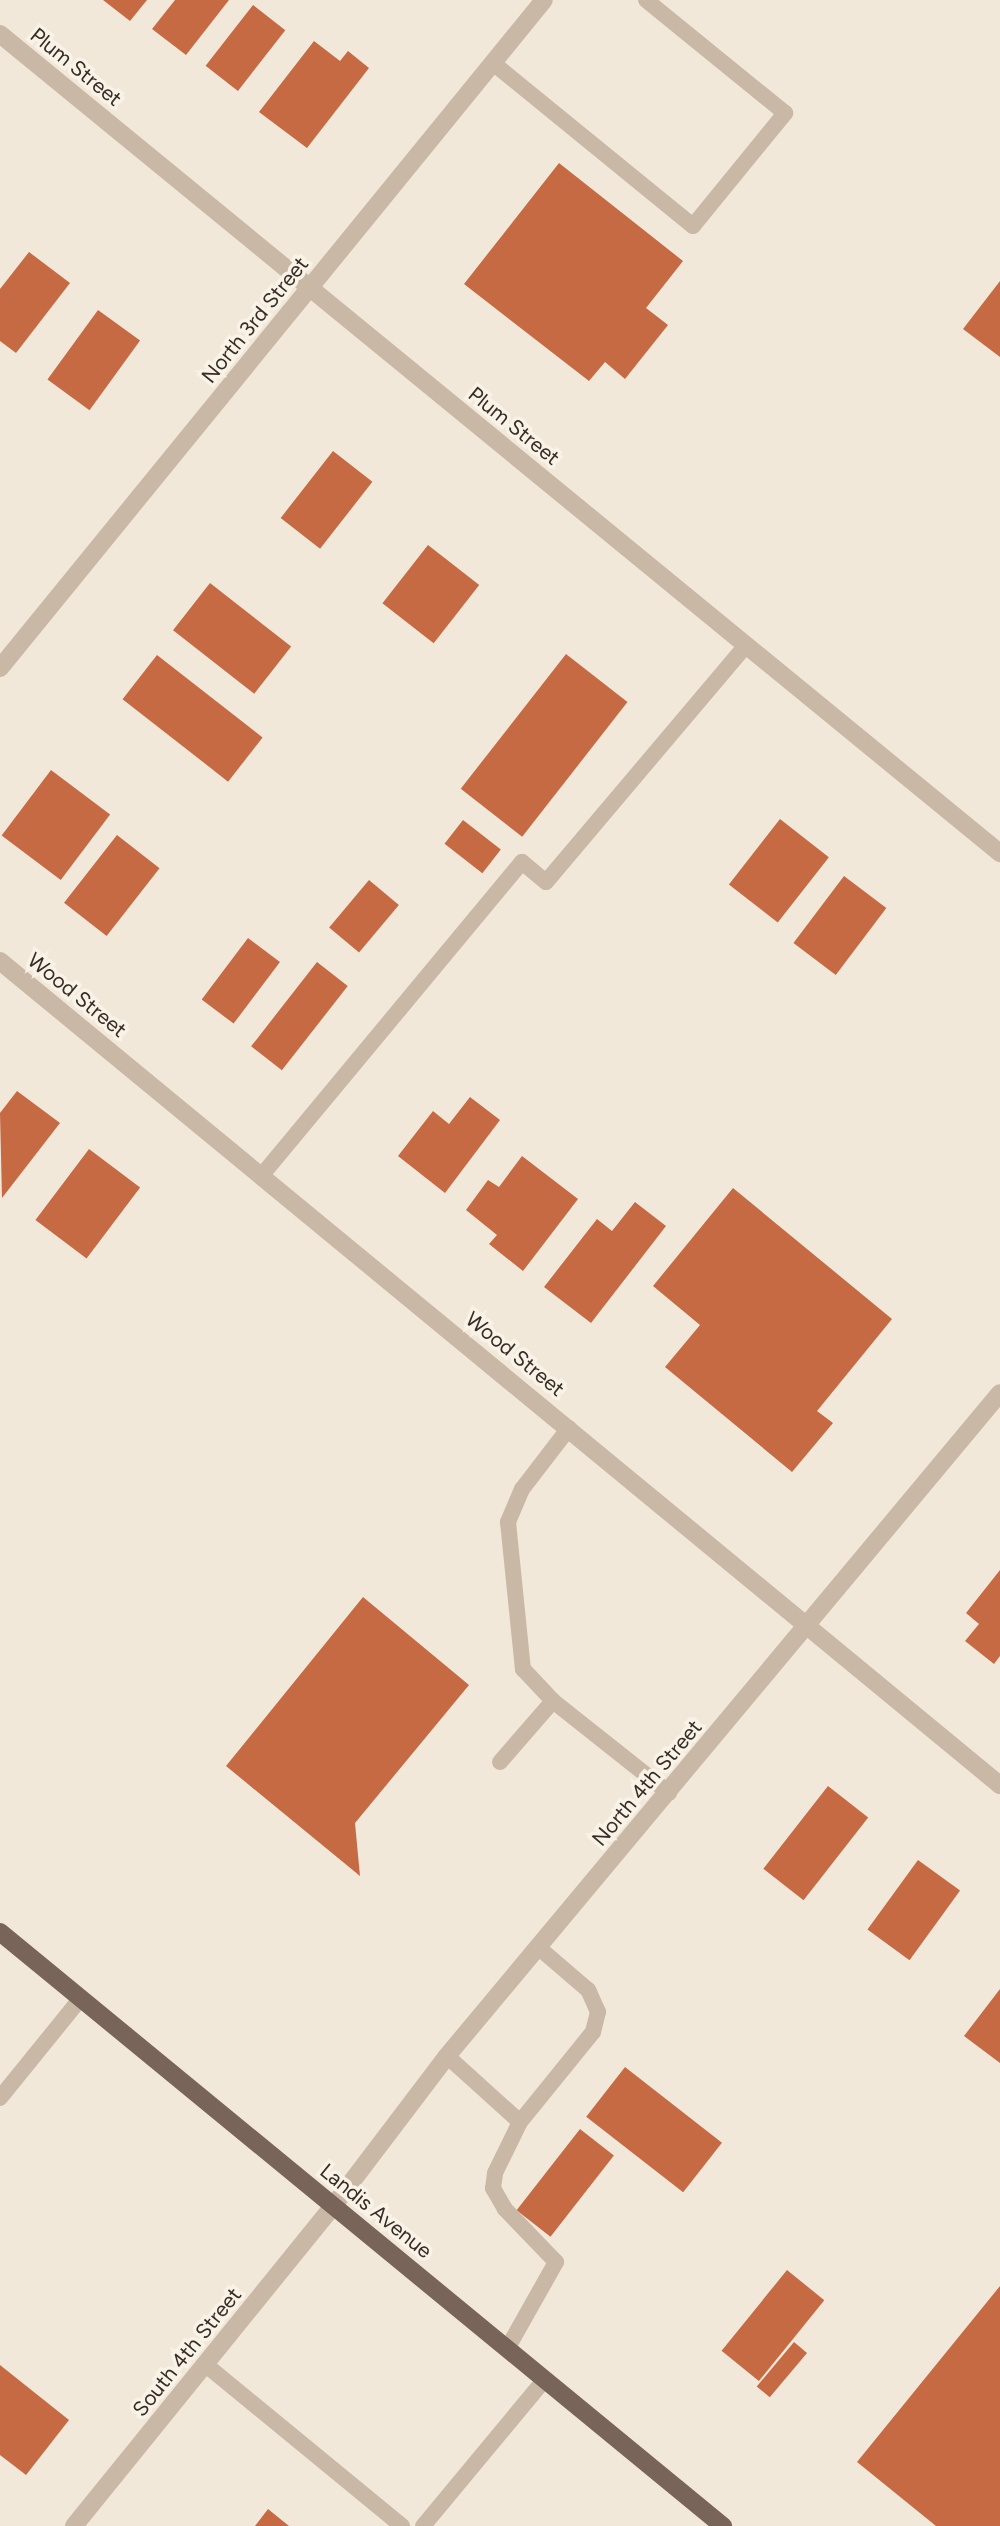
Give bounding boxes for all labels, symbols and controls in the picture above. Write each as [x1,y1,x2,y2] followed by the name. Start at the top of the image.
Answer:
[25,22,127,112] street label: Plum Street
[196,252,314,388] street label: North 3rd Street
[463,381,565,471] street label: Plum Street
[22,947,132,1043] street label: Wood Street
[460,1306,570,1402] street label: Wood Street
[587,1715,707,1851] street label: North 4th Street
[315,2158,437,2264] street label: Landis Avenue
[127,2283,247,2421] street label: South 4th Street

